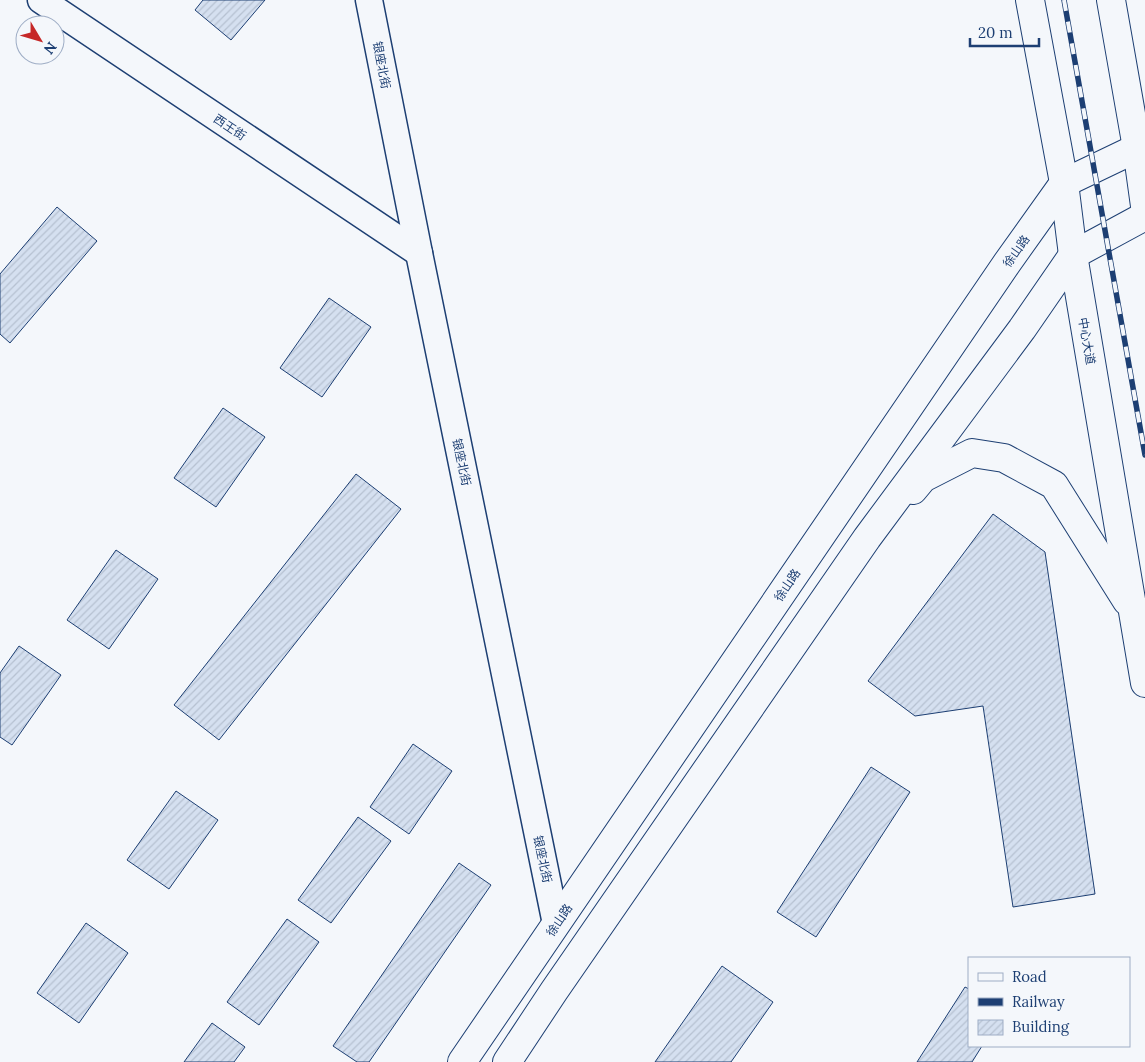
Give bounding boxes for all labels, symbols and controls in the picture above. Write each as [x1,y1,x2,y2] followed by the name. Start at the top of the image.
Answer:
[15,15,65,65] north arrow
[970,15,1039,47] scale bar
[978,23,1013,42] text: 20 m
[40,38,61,58] text: N
[370,40,394,90] street label: 银座北街
[211,111,249,143] street label: 西王街
[1000,232,1032,270] street label: 徐山路
[1075,316,1099,366] street label: 中心大道
[450,437,474,487] street label: 银座北街
[771,566,803,604] street label: 徐山路
[531,834,555,884] street label: 银座北街
[543,901,575,939] street label: 徐山路
[968,957,1130,1047] legend
[1012,967,1047,986] text: Road
[1012,992,1065,1011] text: Railway
[1012,1017,1070,1036] text: Building

